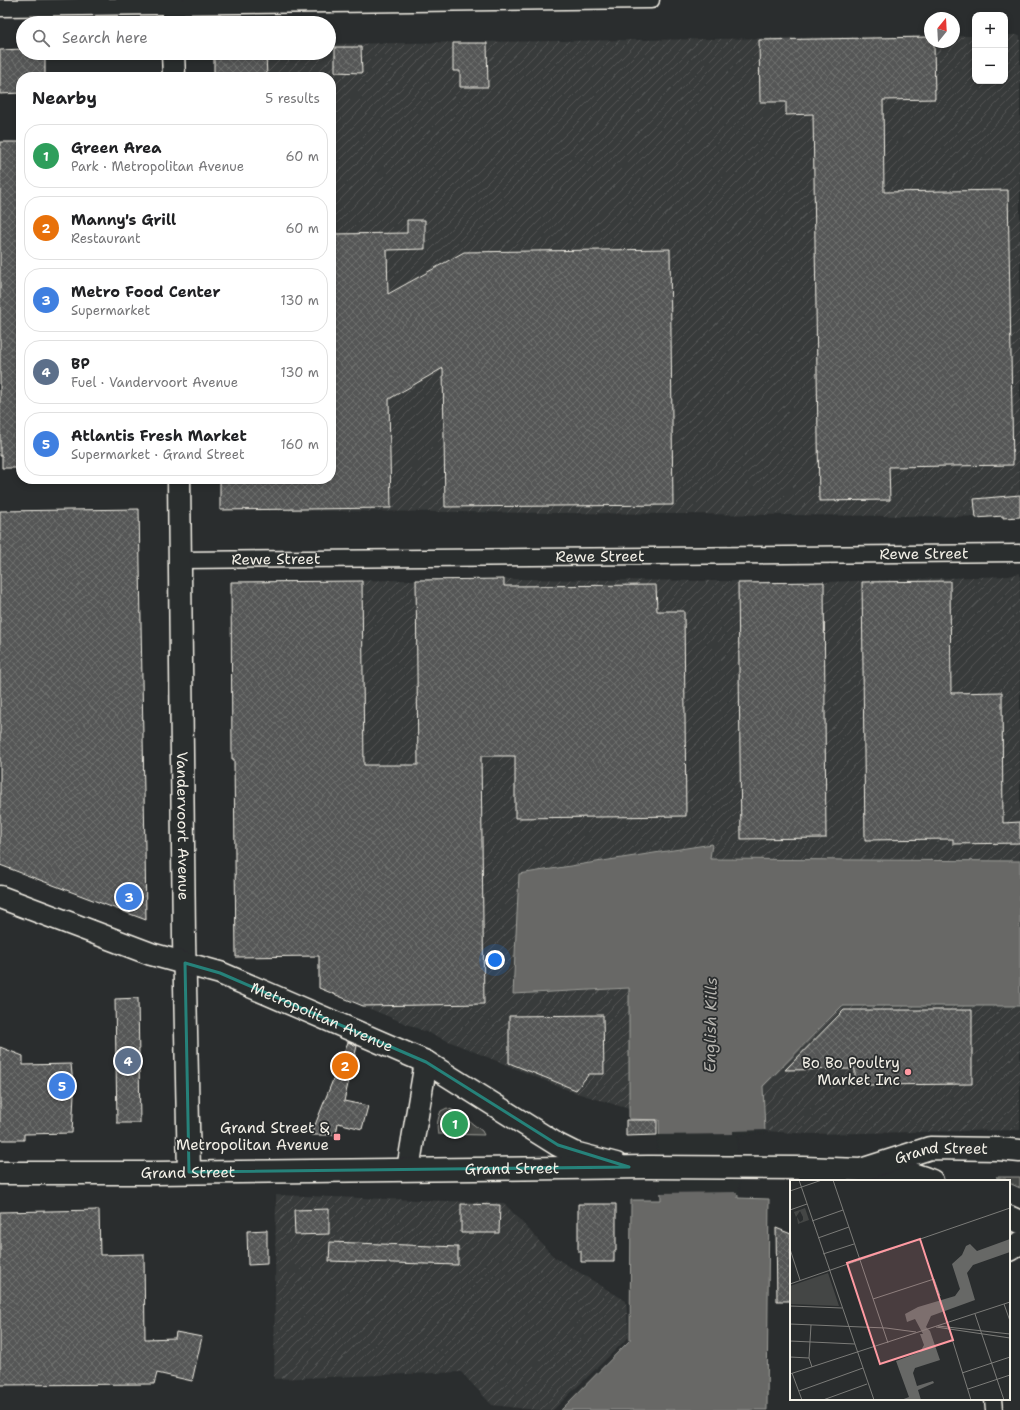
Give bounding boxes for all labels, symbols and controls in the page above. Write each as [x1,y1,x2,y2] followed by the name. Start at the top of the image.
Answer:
[924,12,960,48] north arrow
[972,12,1008,84] map controls
[972,12,1008,48] button: +
[16,16,336,60] search box
[30,27,52,49] icon: search
[62,28,148,48] text: Search here
[972,48,1008,84] button: −
[32,87,97,109] text: Nearby
[265,90,320,107] text: 5 results
[71,138,162,158] text: Green Area
[43,148,49,165] text: 1
[286,148,319,165] text: 60 m
[71,158,244,175] text: Park · Metropolitan Avenue
[71,210,176,230] text: Manny's Grill
[41,220,51,237] text: 2
[286,220,319,237] text: 60 m
[71,230,141,247] text: Restaurant
[71,282,220,302] text: Metro Food Center
[41,292,51,309] text: 3
[281,292,319,309] text: 130 m
[71,302,150,319] text: Supermarket
[71,354,90,374] text: BP
[41,364,51,381] text: 4
[281,364,319,381] text: 130 m
[71,374,238,391] text: Fuel · Vandervoort Avenue
[71,426,247,446] text: Atlantis Fresh Market
[42,436,50,453] text: 5
[281,436,319,453] text: 160 m
[71,446,245,463] text: Supermarket · Grand Street
[879,543,969,564] street label: Rewe Street
[555,546,645,567] street label: Rewe Street
[231,549,321,570] street label: Rewe Street
[172,751,194,901] street label: Vandervoort Avenue
[116,882,142,912] pin: 3
[485,950,505,970] your location
[248,977,396,1057] street label: Metropolitan Avenue
[699,977,722,1073] water label: English Kills
[115,1046,141,1076] pin: 4
[332,1051,358,1081] pin: 2
[802,1053,900,1090] place label: Bo Bo Poultry Market Inc
[903,1067,913,1077] marker: Bo Bo Poultry Market Inc
[49,1071,75,1101] pin: 5
[442,1109,468,1139] pin: 1
[176,1118,330,1155] place label: Grand Street & Metropolitan Avenue
[332,1132,342,1142] marker: Grand Street & Metropolitan Avenue
[892,1138,988,1169] street label: Grand Street
[464,1158,559,1179] street label: Grand Street
[141,1162,235,1183] street label: Grand Street
[790,1180,1010,1400] inset map

